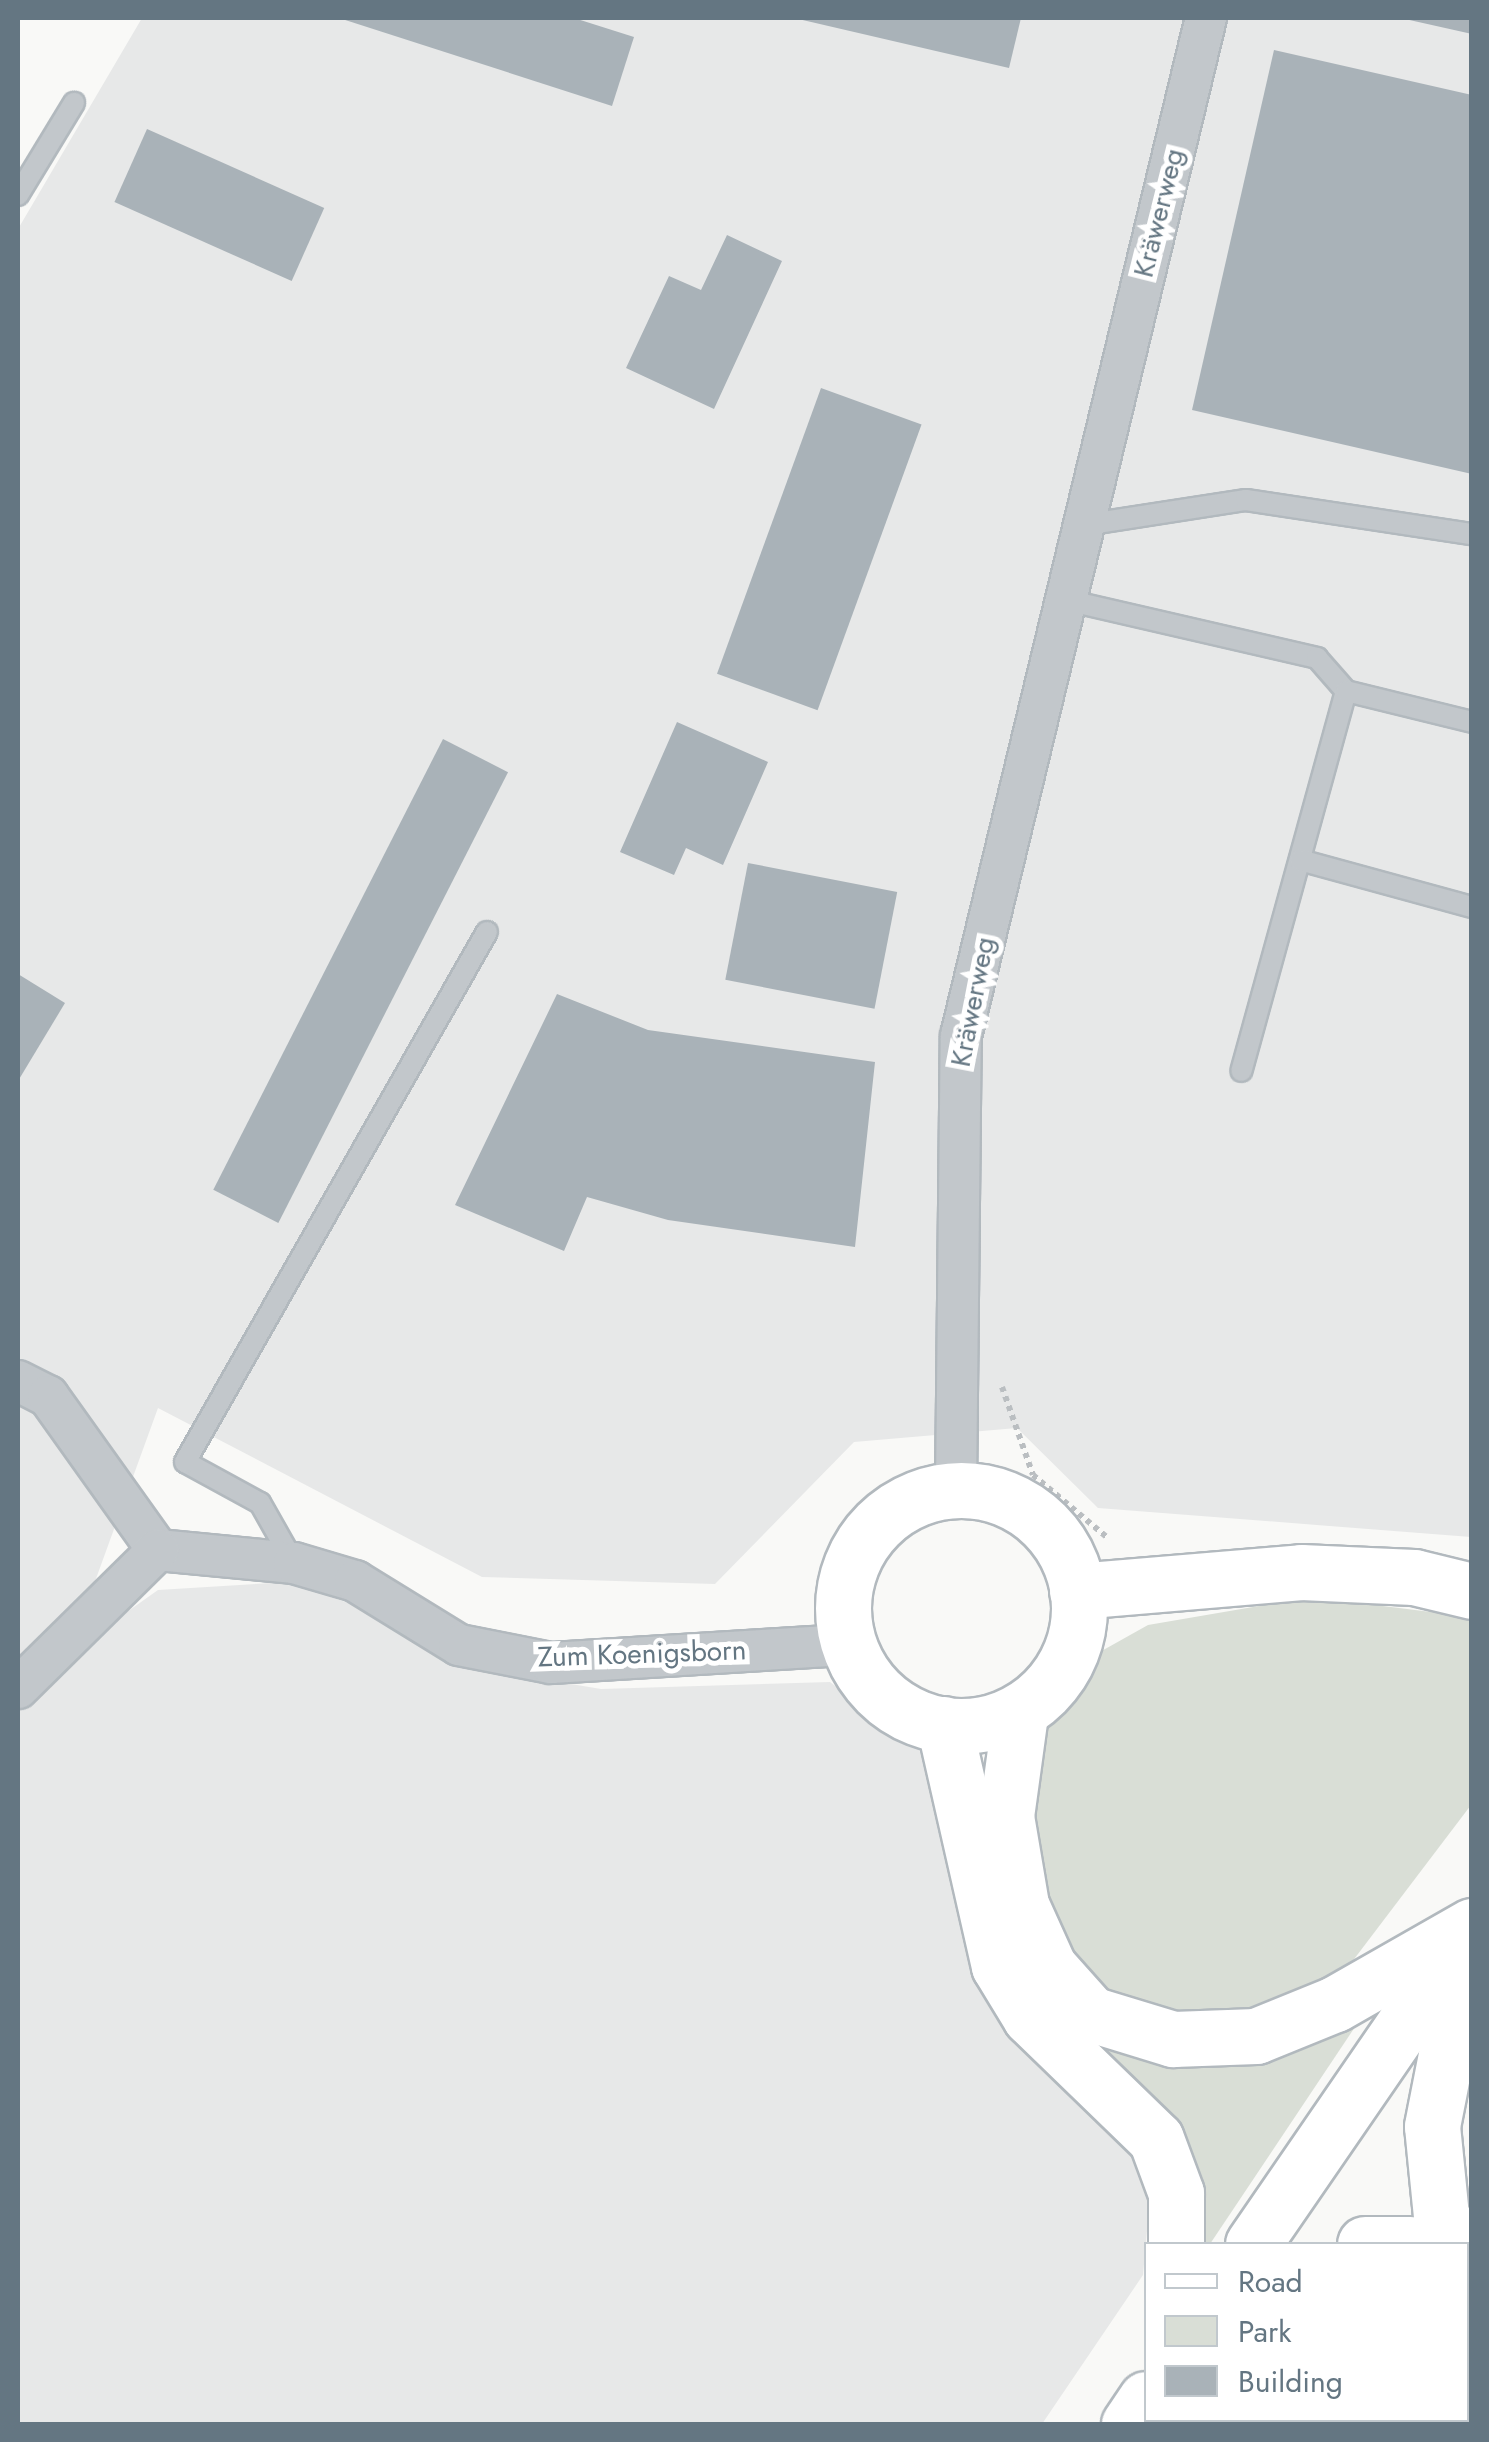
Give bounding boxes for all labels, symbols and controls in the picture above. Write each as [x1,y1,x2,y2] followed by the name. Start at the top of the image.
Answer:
[1127,145,1191,281] street label: Kräwerweg
[944,934,1002,1070] street label: Kräwerweg
[537,1634,747,1674] street label: Zum Koenigsborn
[1144,2242,1469,2422] legend
[1238,2260,1303,2303] text: Road
[1238,2310,1291,2353] text: Park
[1238,2360,1343,2403] text: Building

